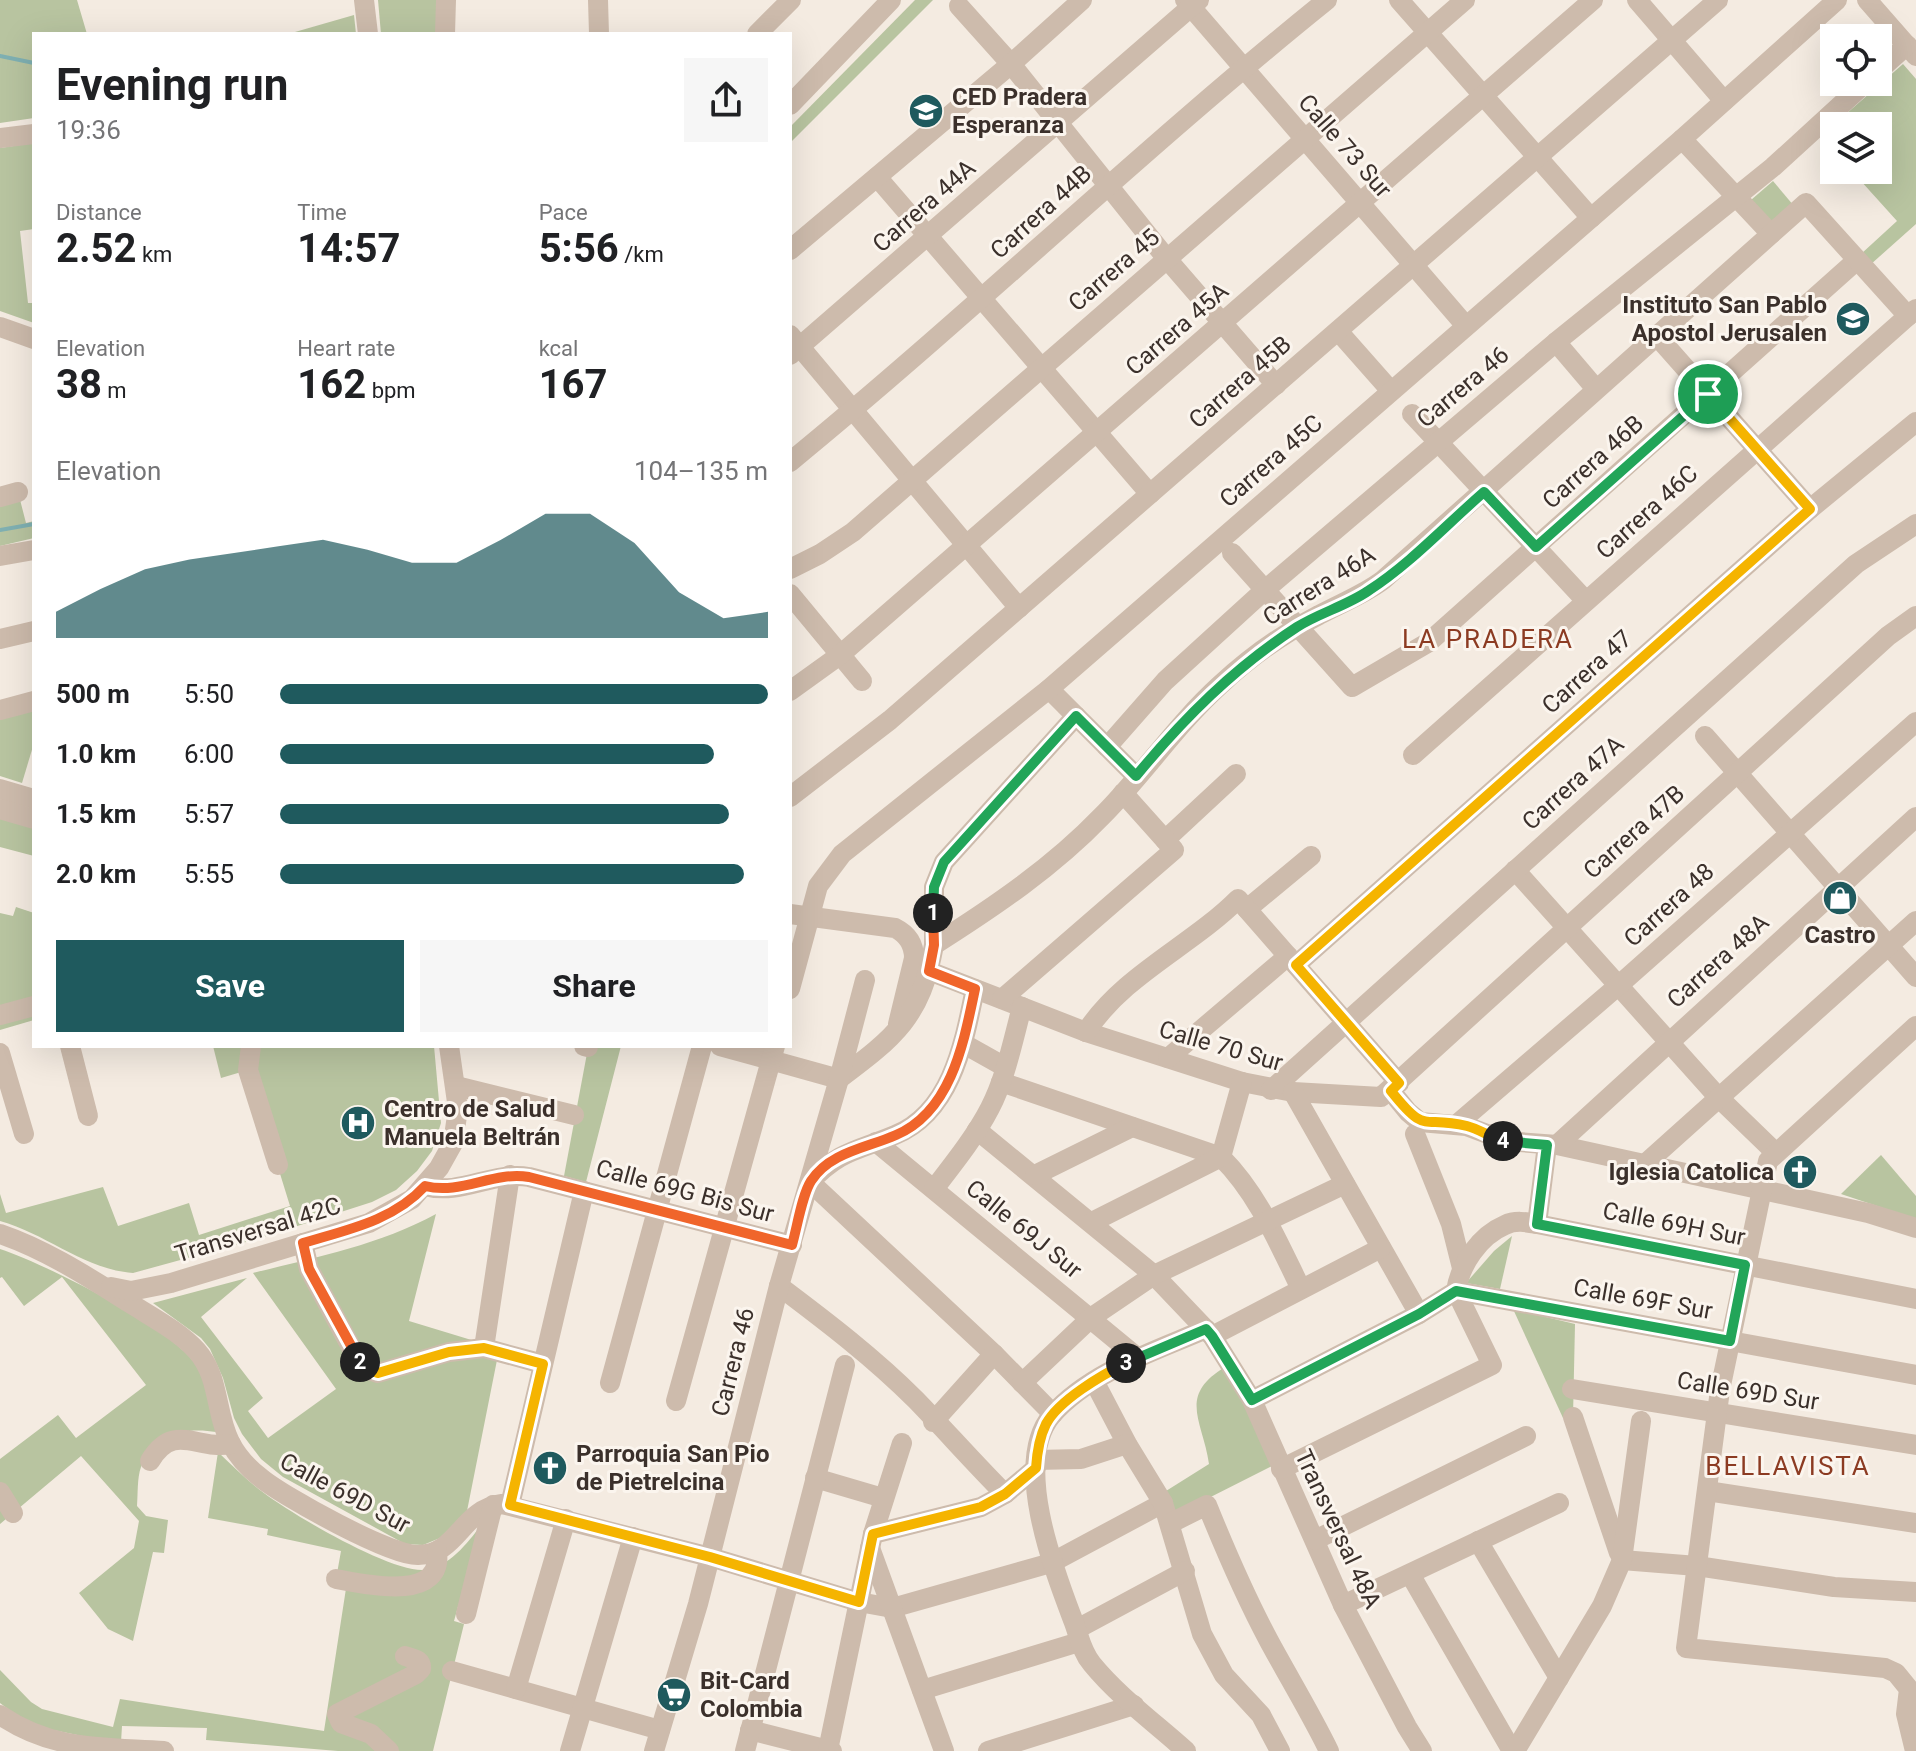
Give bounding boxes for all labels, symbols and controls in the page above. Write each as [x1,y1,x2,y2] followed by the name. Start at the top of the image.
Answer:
[1820,24,1892,184] map controls
[1820,24,1892,96] button: locate
[684,58,768,142] button: share
[56,59,288,111] text: Evening run
[952,83,1087,139] place label: CED Pradera Esperanza
[1293,89,1397,203] street label: Calle 73 Sur
[907,92,945,130] school or university icon: CED Pradera Esperanza
[1820,112,1892,184] button: layers
[56,115,121,145] text: 19:36
[867,154,981,258] street label: Carrera 44A
[985,159,1097,265] street label: Carrera 44B
[56,200,142,225] text: Distance
[297,200,347,225] text: Time
[539,200,588,225] text: Pace
[1063,223,1165,317] street label: Carrera 45
[56,225,136,272] text: 2.52
[297,225,400,272] text: 14:57
[539,225,619,272] text: 5:56
[136,242,172,267] text: km
[619,242,664,267] text: /km
[1120,277,1234,381] street label: Carrera 45A
[1622,291,1827,347] place label: Instituto San Pablo Apostol Jerusalen
[1834,300,1872,338] school or university icon: Instituto San Pablo Apostol Jerusalen
[1183,330,1297,434] street label: Carrera 45B
[56,336,145,361] text: Elevation
[297,336,395,361] text: Heart rate
[539,336,578,361] text: kcal
[1411,341,1515,433] street label: Carrera 46
[1674,360,1742,428] pin
[56,361,102,408] text: 38
[297,361,366,408] text: 162
[539,361,608,408] text: 167
[1686,372,1730,416] icon: arrive
[102,378,127,403] text: m
[366,378,416,403] text: bpm
[1214,409,1328,513] street label: Carrera 45C
[1537,409,1649,515] street label: Carrera 46B
[56,456,161,486] text: Elevation
[634,456,768,486] text: 104–135 m
[1591,459,1703,565] street label: Carrera 46C
[1258,540,1380,631] street label: Carrera 46A
[1402,624,1574,654] district label: LA PRADERA
[1536,624,1638,720] street label: Carrera 47
[56,679,130,709] text: 500 m
[184,679,234,709] text: 5:50
[1517,730,1630,836] street label: Carrera 47A
[56,739,136,769] text: 1.0 km
[184,739,234,769] text: 6:00
[1578,779,1690,885] street label: Carrera 47B
[56,799,136,829] text: 1.5 km
[184,799,234,829] text: 5:57
[1618,857,1720,953] street label: Carrera 48
[56,859,136,889] text: 2.0 km
[184,859,234,889] text: 5:55
[1821,879,1859,917] shop icon: Castro
[913,893,953,933] pin: 1
[927,900,939,925] text: 1
[1662,908,1775,1014] street label: Carrera 48A
[1805,921,1875,949] place label: Castro
[56,940,404,1032] button: Save
[420,940,768,1032] button: Share
[1156,1015,1286,1077] street label: Calle 70 Sur
[384,1095,560,1151] place label: Centro de Salud Manuela Beltrán
[339,1104,377,1142] hospital icon: Centro de Salud Manuela Beltrán
[1483,1121,1523,1161] pin: 4
[1497,1128,1509,1153] text: 4
[1781,1153,1819,1191] church icon: Iglesia Catolica
[593,1154,777,1228] street label: Calle 69G Bis Sur
[1609,1158,1774,1186] place label: Iglesia Catolica
[960,1174,1088,1284] street label: Calle 69J Sur
[172,1191,344,1269] street label: Transversal 42C
[1600,1196,1748,1252] street label: Calle 69H Sur
[1571,1273,1715,1325] street label: Calle 69F Sur
[706,1305,760,1419] street label: Carrera 46
[340,1342,380,1382] pin: 2
[1106,1343,1146,1383] pin: 3
[354,1349,366,1374] text: 2
[1120,1350,1132,1375] text: 3
[1675,1366,1821,1416] street label: Calle 69D Sur
[576,1440,770,1496] place label: Parroquia San Pio de Pietrelcina
[1289,1445,1387,1613] street label: Transversal 48A
[275,1447,415,1539] street label: Calle 69D Sur
[531,1449,569,1487] church icon: Parroquia San Pio de Pietrelcina
[1705,1451,1871,1481] district label: BELLAVISTA
[700,1667,803,1723] place label: Bit-Card Colombia
[655,1676,693,1714] supermarket icon: Bit-Card Colombia

